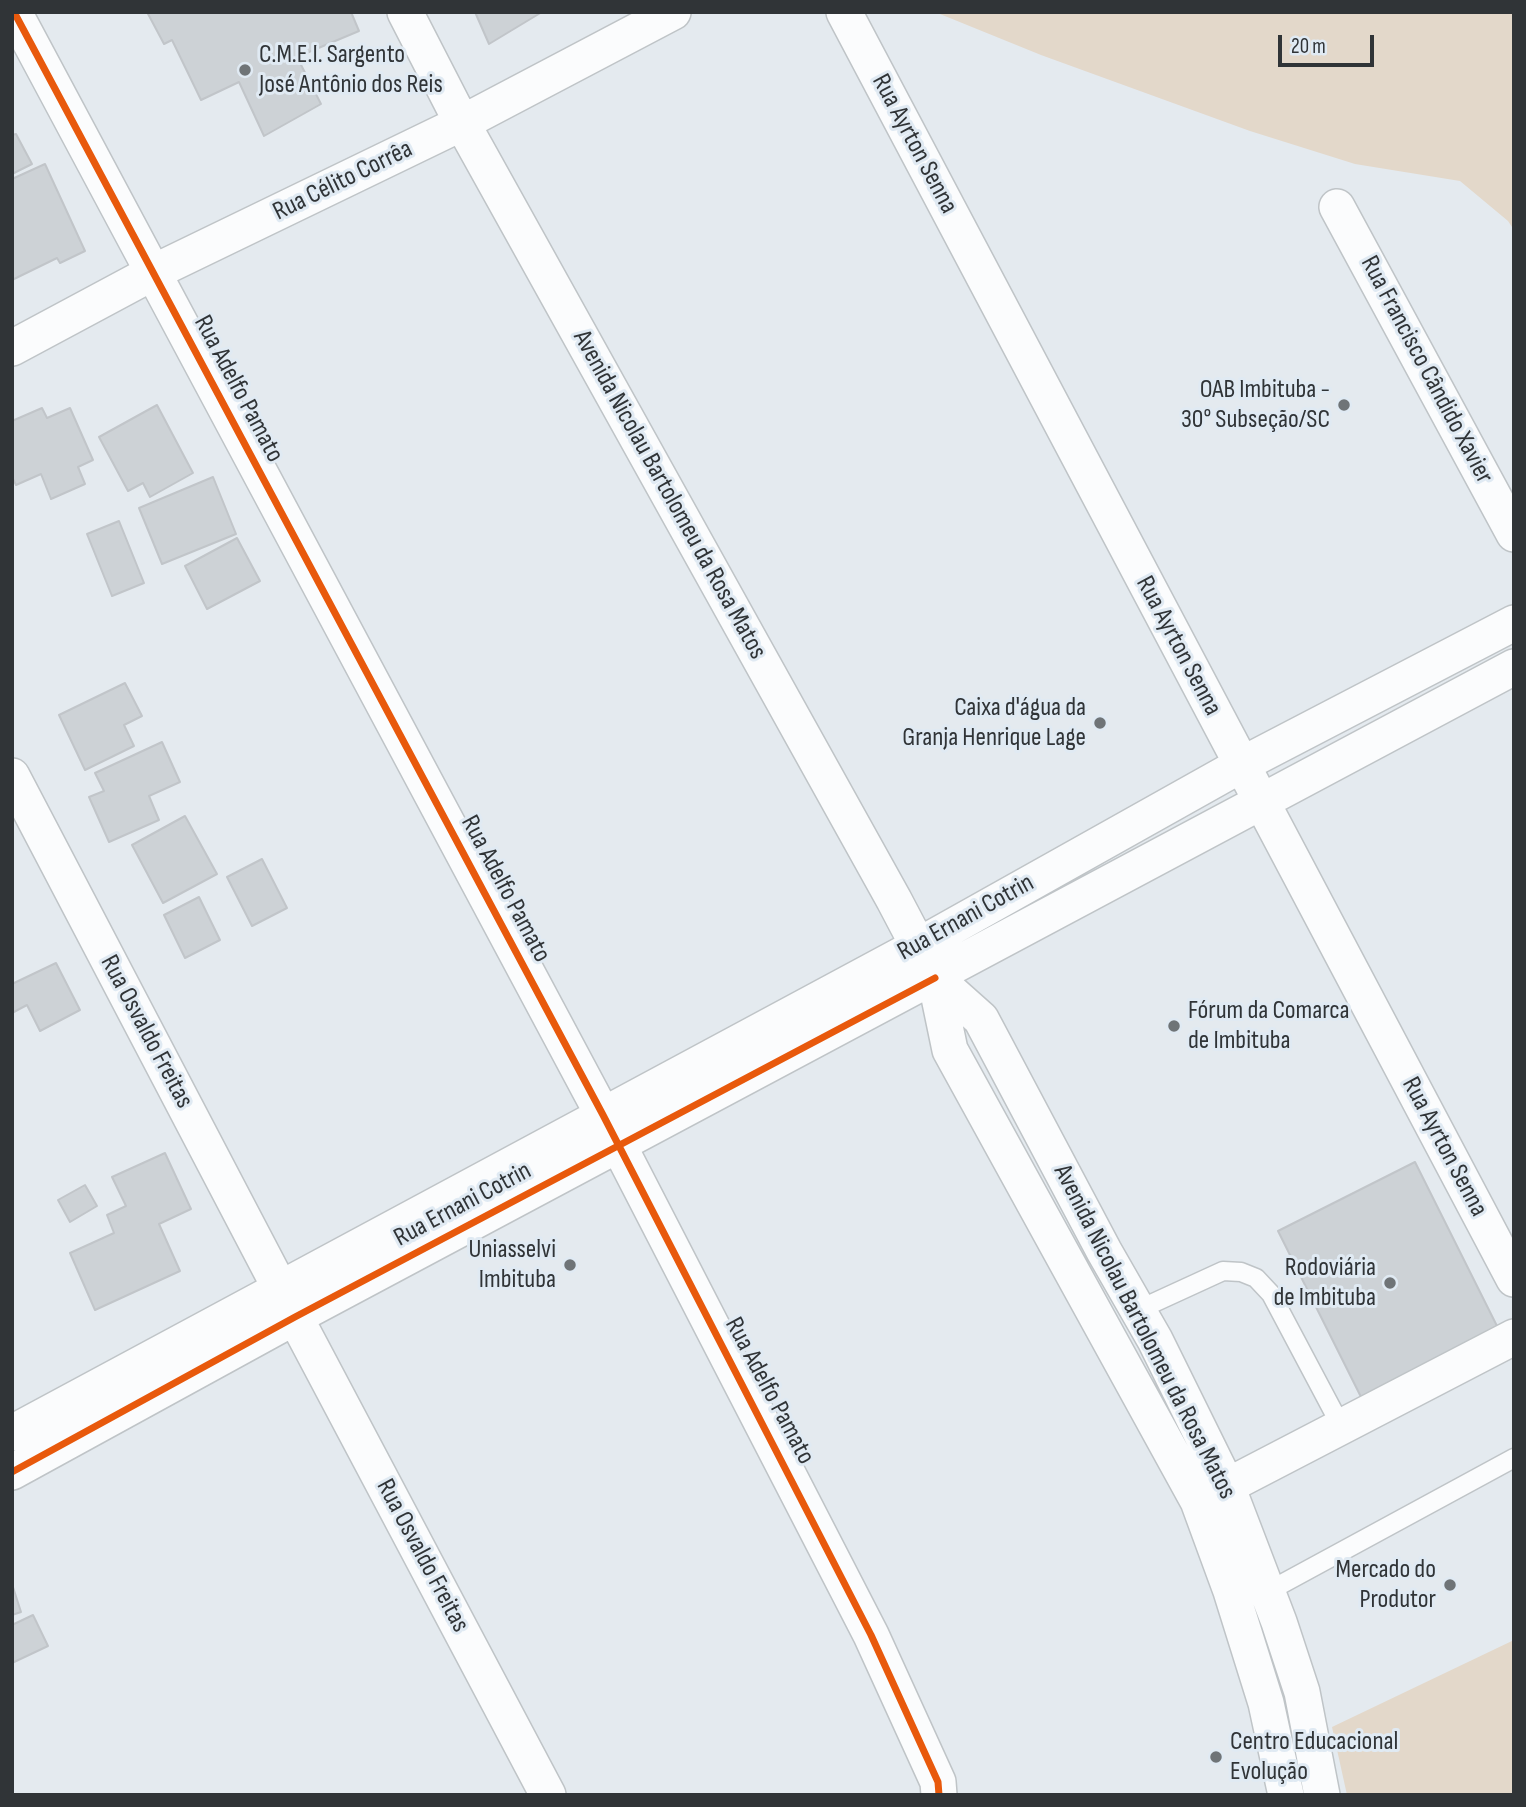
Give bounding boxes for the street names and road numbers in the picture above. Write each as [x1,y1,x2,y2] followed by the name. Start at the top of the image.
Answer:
[864,69,964,219] street label: Rua Ayrton Senna
[268,134,418,228] street label: Rua Célito Corrêa
[1353,251,1499,489] street label: Rua Francisco Cândido Xavier
[186,310,290,468] street label: Rua Adelfo Pamato
[565,325,773,665] street label: Avenida Nicolau Bartolomeu da Rosa Matos
[1128,571,1228,721] street label: Rua Ayrton Senna
[453,810,557,968] street label: Rua Adelfo Pamato
[892,868,1040,968] street label: Rua Ernani Cotrin
[93,950,199,1114] street label: Rua Osvaldo Freitas
[1394,1072,1494,1222] street label: Rua Ayrton Senna
[389,1156,537,1254] street label: Rua Ernani Cotrin
[1046,1160,1242,1504] street label: Avenida Nicolau Bartolomeu da Rosa Matos
[717,1312,821,1470] street label: Rua Adelfo Pamato
[369,1474,475,1638] street label: Rua Osvaldo Freitas

